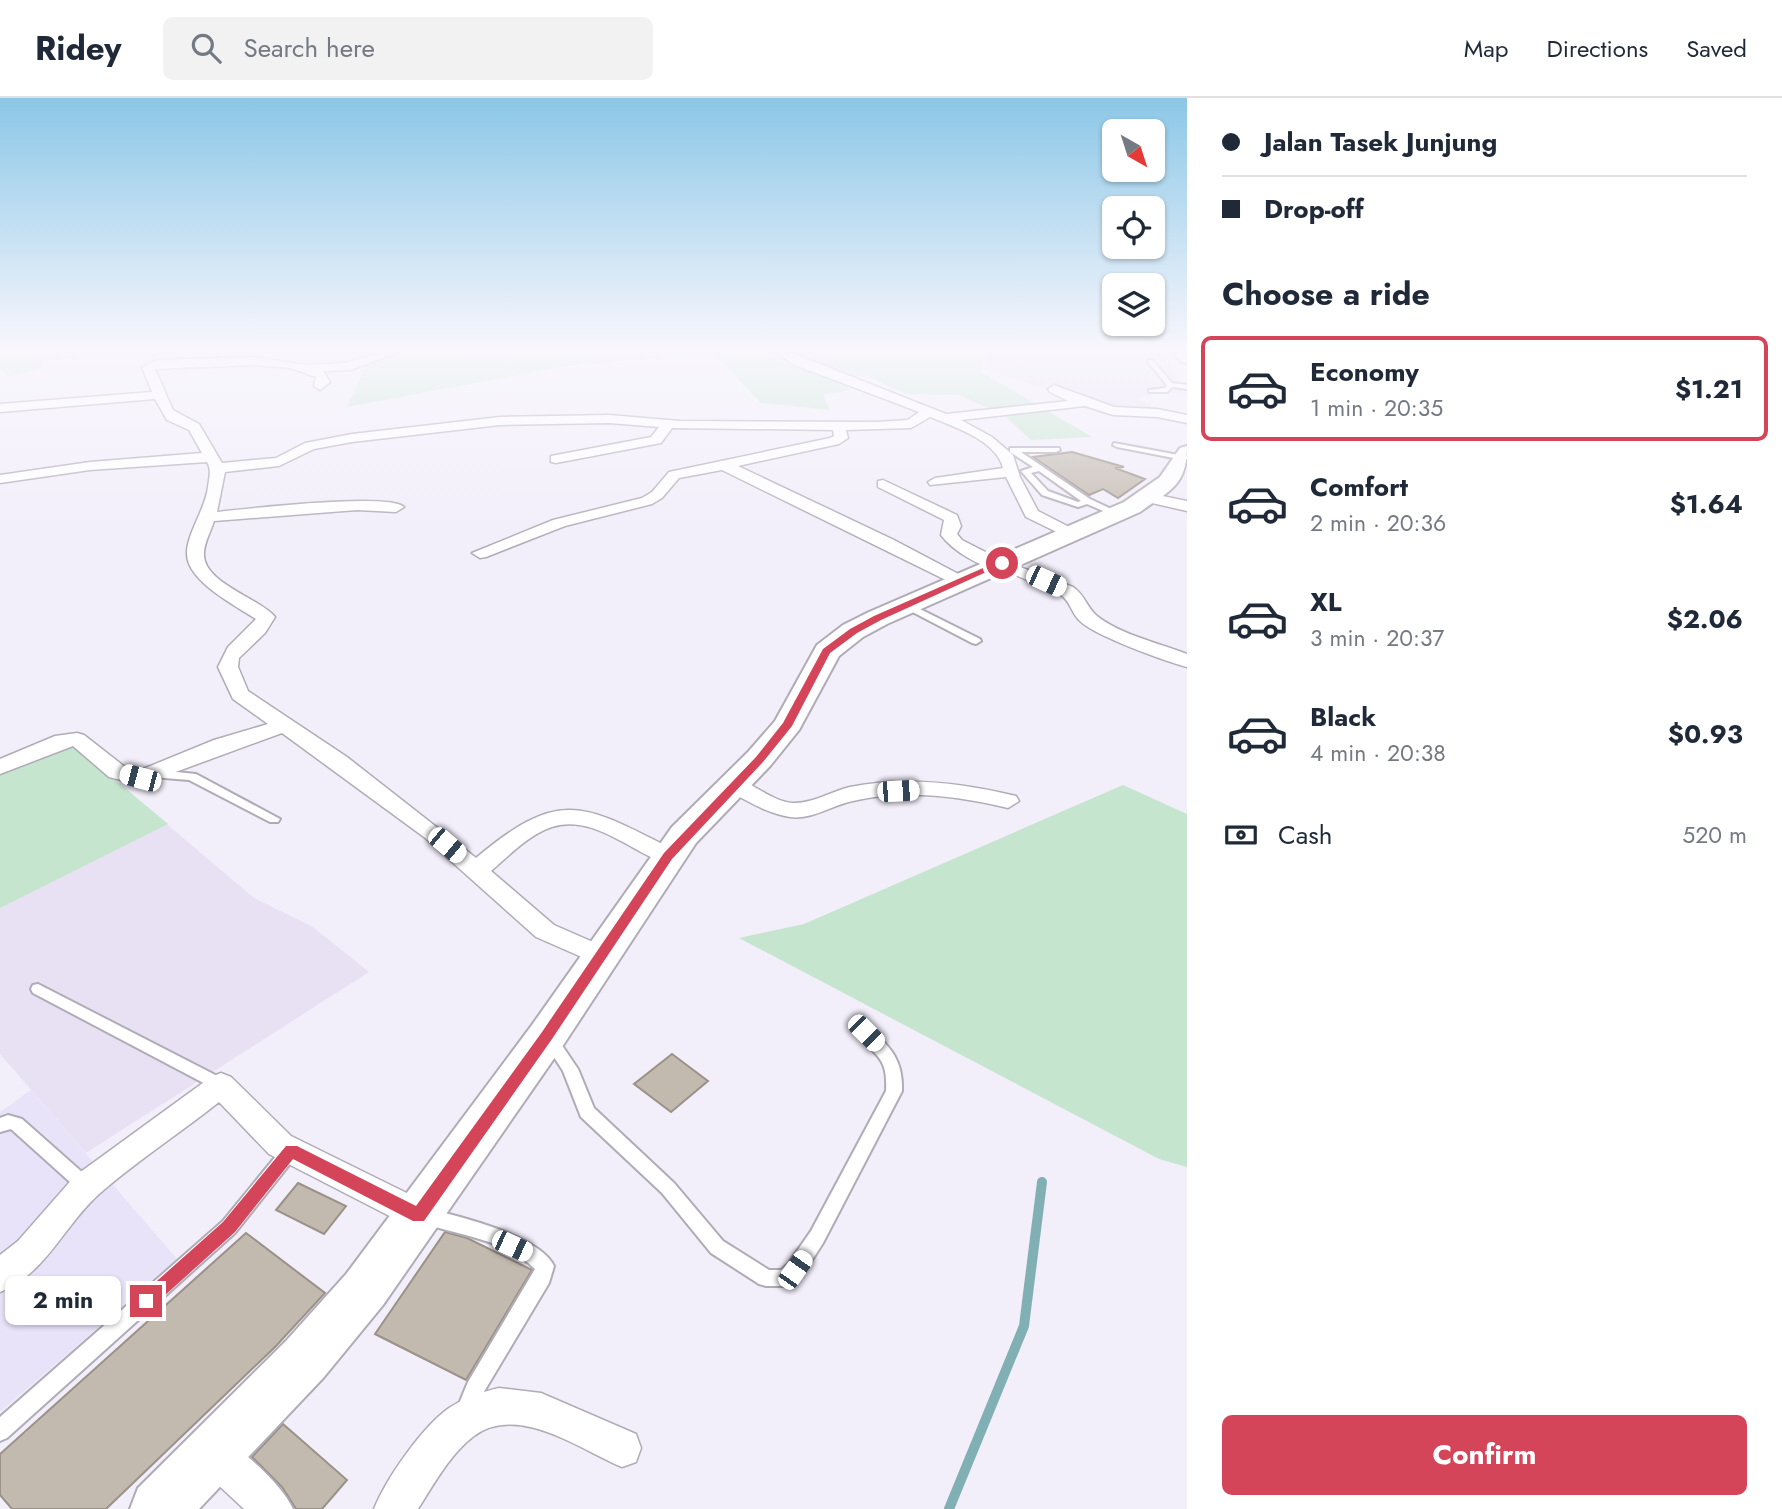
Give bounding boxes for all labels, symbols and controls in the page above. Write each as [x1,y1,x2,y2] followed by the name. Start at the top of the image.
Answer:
[163,17,653,80] search box
[35,25,121,72] text: Ridey
[187,29,225,67] icon: search
[243,29,375,67] text: Search here
[1464,31,1509,66] text: Map
[1547,31,1648,66] text: Directions
[1686,31,1747,66] text: Saved
[1102,119,1166,182] north arrow
[1102,119,1165,336] map controls
[1264,123,1497,161] text: Jalan Tasek Junjung
[1264,190,1364,228] text: Drop-off
[1102,196,1165,259] button: locate
[1222,271,1430,317] text: Choose a ride
[1102,273,1165,336] button: layers
[1310,353,1419,391] text: Economy
[1226,357,1289,420] icon: car
[1675,370,1743,408] text: $1.21
[1310,391,1443,425] text: 1 min · 20:35
[1310,468,1408,506] text: Comfort
[1226,472,1289,535] icon: car
[1670,485,1743,523] text: $1.64
[1310,506,1446,540] text: 2 min · 20:36
[986,547,1018,579] route start
[1023,563,1070,599] car
[1310,583,1342,621] text: XL
[1226,587,1289,650] icon: car
[1667,600,1743,638] text: $2.06
[1310,621,1444,655] text: 3 min · 20:37
[1310,698,1376,736] text: Black
[1226,702,1289,765] icon: car
[1668,715,1743,753] text: $0.93
[1310,736,1446,770] text: 4 min · 20:38
[117,762,164,794] car
[877,779,920,803] car
[1222,816,1260,854] icon: cash
[1278,816,1332,854] text: Cash
[1682,818,1747,852] text: 520 m
[425,823,470,867] car
[844,1011,889,1055] car
[489,1228,536,1264] car
[775,1247,816,1293] car
[6,1276,122,1326] callout: 2 min
[33,1283,93,1317] text: 2 min
[130,1285,162,1317] route end
[1222,1415,1747,1495] button: Confirm

